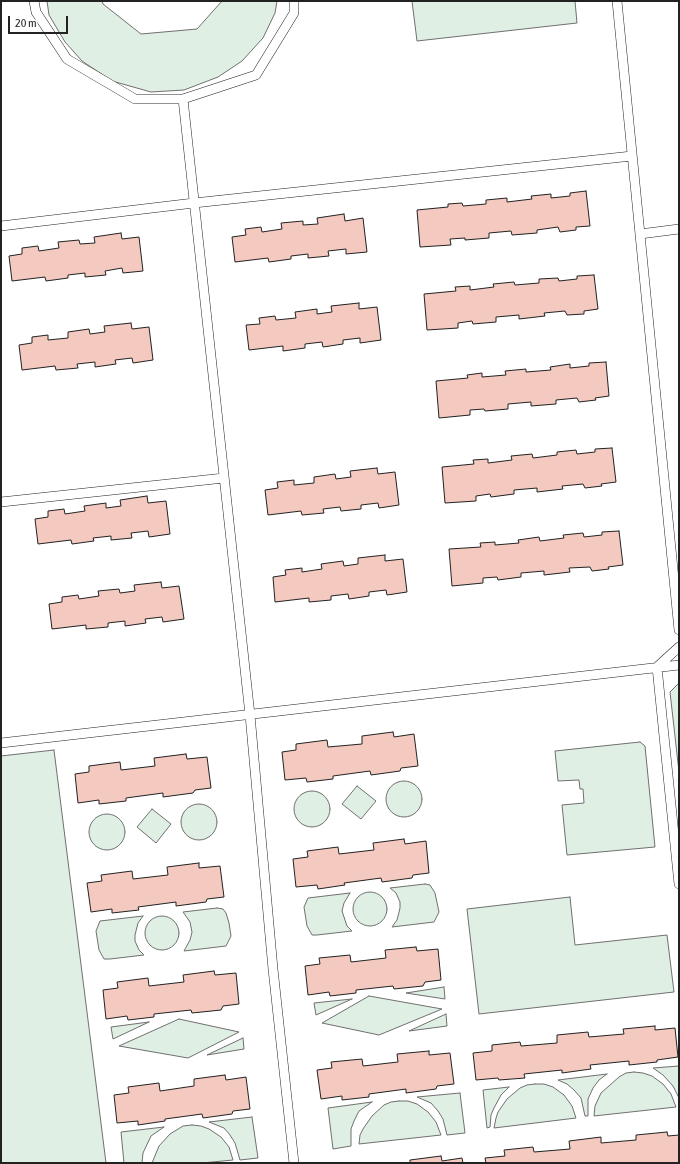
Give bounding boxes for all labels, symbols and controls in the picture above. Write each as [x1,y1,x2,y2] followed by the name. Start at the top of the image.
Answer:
[10,8,70,34] scale bar
[15,16,37,30] text: 20 m

